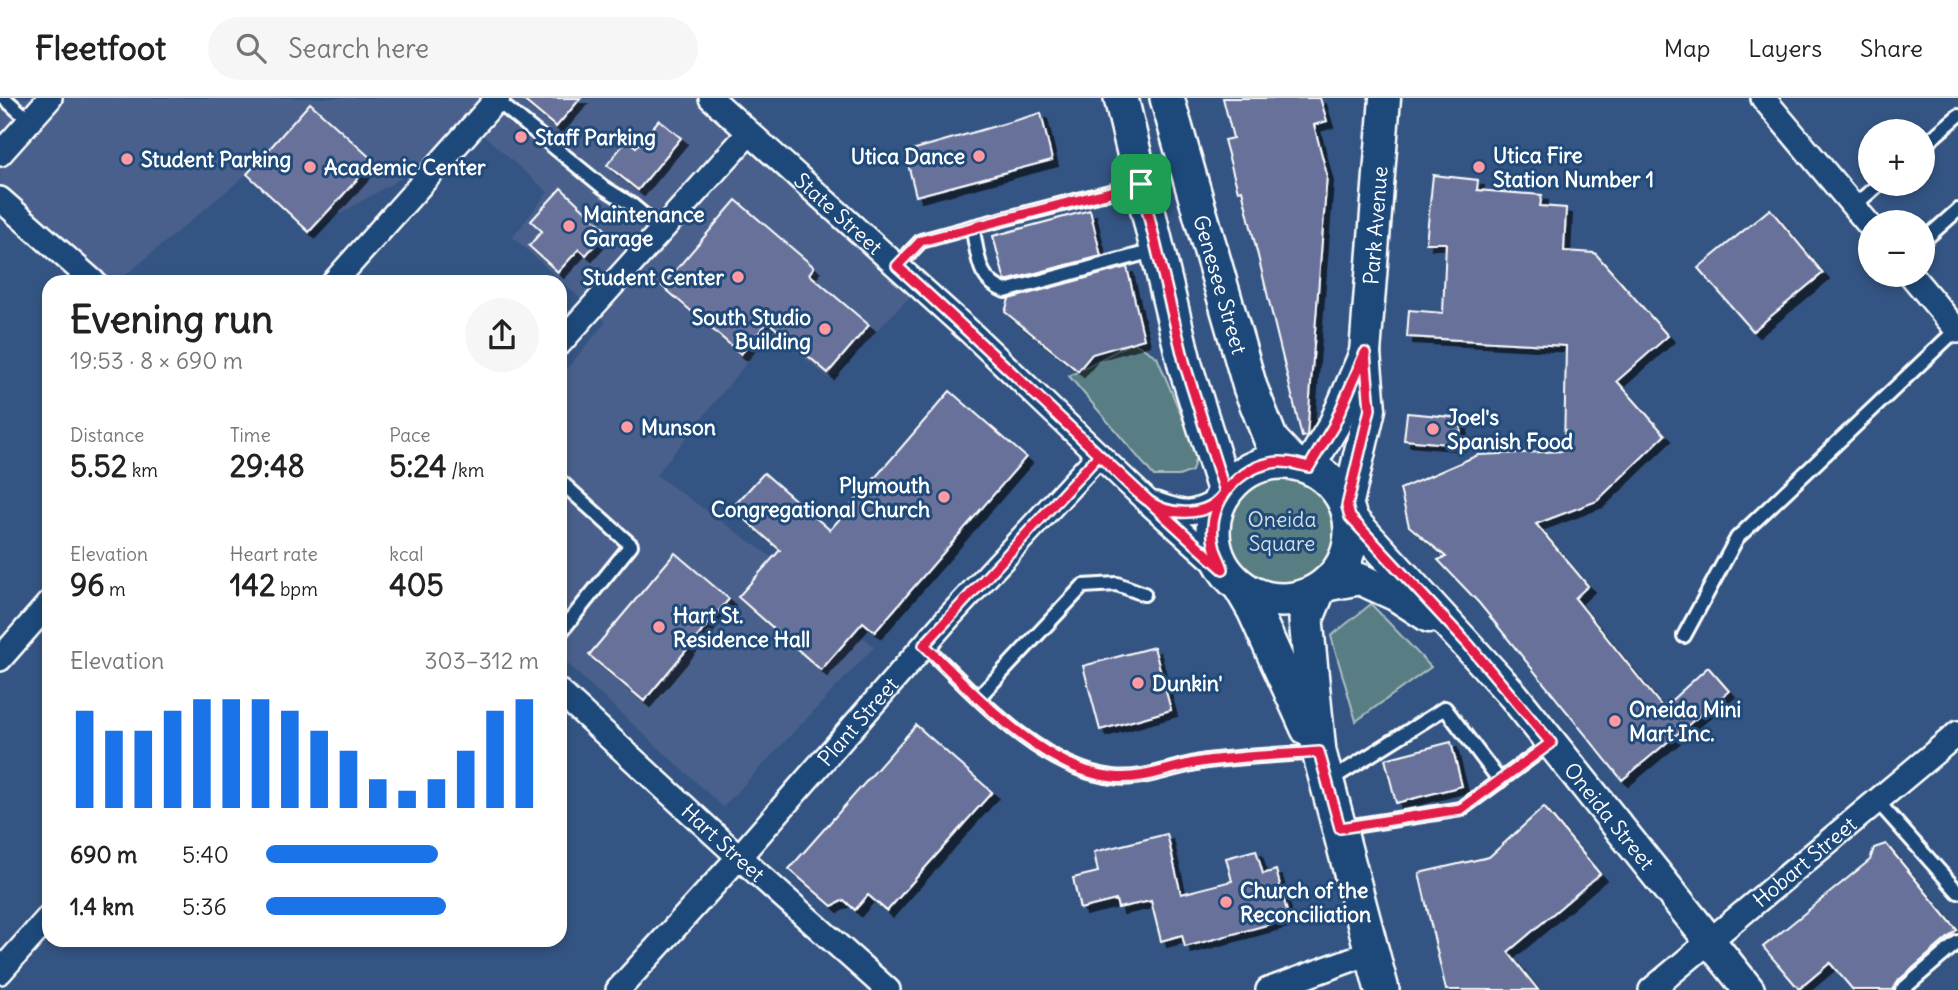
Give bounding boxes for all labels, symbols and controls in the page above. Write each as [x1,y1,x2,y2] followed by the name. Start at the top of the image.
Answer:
[208,17,698,80] search box
[35,27,166,69] text: Fleetfoot
[232,29,270,67] icon: search
[288,32,429,65] text: Search here
[1664,33,1710,63] text: Map
[1748,33,1822,63] text: Layers
[1860,33,1923,63] text: Share
[1858,119,1935,287] map controls
[1858,119,1935,196] button: +
[535,124,656,151] place label: Staff Parking
[513,129,529,145] marker: Staff Parking
[1493,142,1654,193] place label: Utica Fire Station Number 1
[851,143,965,170] place label: Utica Dance
[141,146,291,173] place label: Student Parking
[971,148,987,164] marker: Utica Dance
[119,151,135,167] marker: Student Parking
[324,154,486,181] place label: Academic Center
[1111,154,1171,214] pin
[302,159,318,175] marker: Academic Center
[1471,159,1487,175] marker: Utica Fire Station Number 1
[1122,165,1160,203] icon: arrive
[1357,165,1393,286] street label: Park Avenue
[789,167,888,260] street label: State Street
[583,201,705,252] place label: Maintenance Garage
[1858,210,1935,287] button: −
[1188,212,1253,357] street label: Genesee Street
[561,218,577,234] marker: Maintenance Garage
[583,264,724,291] place label: Student Center
[730,269,746,285] marker: Student Center
[70,296,273,343] text: Evening run
[465,298,539,372] button: share
[692,304,811,355] place label: South Studio Building
[817,321,833,337] marker: South Studio Building
[70,346,243,375] text: 19:53 · 8 × 690 m
[1447,404,1574,455] place label: Joel's Spanish Food
[641,414,716,441] place label: Munson
[619,419,635,435] marker: Munson
[1425,421,1441,437] marker: Joel's Spanish Food
[70,423,144,447] text: Distance
[230,423,271,447] text: Time
[389,423,431,447] text: Pace
[70,447,127,485] text: 5.52
[230,447,305,485] text: 29:48
[389,447,447,485] text: 5:24
[127,458,158,482] text: km
[447,458,484,482] text: /km
[711,472,930,523] place label: Plymouth Congregational Church
[936,489,952,505] marker: Plymouth Congregational Church
[1248,506,1316,557] park label: Oneida Square
[70,542,148,566] text: Elevation
[230,542,318,566] text: Heart rate
[389,542,424,566] text: kcal
[70,566,105,604] text: 96
[230,566,275,604] text: 142
[389,566,444,604] text: 405
[105,577,126,601] text: m
[275,577,318,601] text: bpm
[673,602,810,653] place label: Hart St. Residence Hall
[651,619,667,635] marker: Hart St. Residence Hall
[70,646,164,675] text: Elevation
[424,646,539,675] text: 303–312 m
[1152,670,1223,697] place label: Dunkin'
[811,671,904,771] street label: Plant Street
[1130,675,1146,691] marker: Dunkin'
[1629,696,1741,747] place label: Oneida Mini Mart Inc.
[1607,713,1623,729] marker: Oneida Mini Mart Inc.
[1558,757,1661,875] street label: Oneida Street
[676,797,771,887] street label: Hart Street
[1747,810,1862,913] street label: Hobart Street
[70,840,137,869] text: 690 m
[182,840,229,869] text: 5:40
[1240,877,1371,928] place label: Church of the Reconciliation
[70,892,134,921] text: 1.4 km
[182,892,227,921] text: 5:36
[1218,894,1234,910] marker: Church of the Reconciliation

